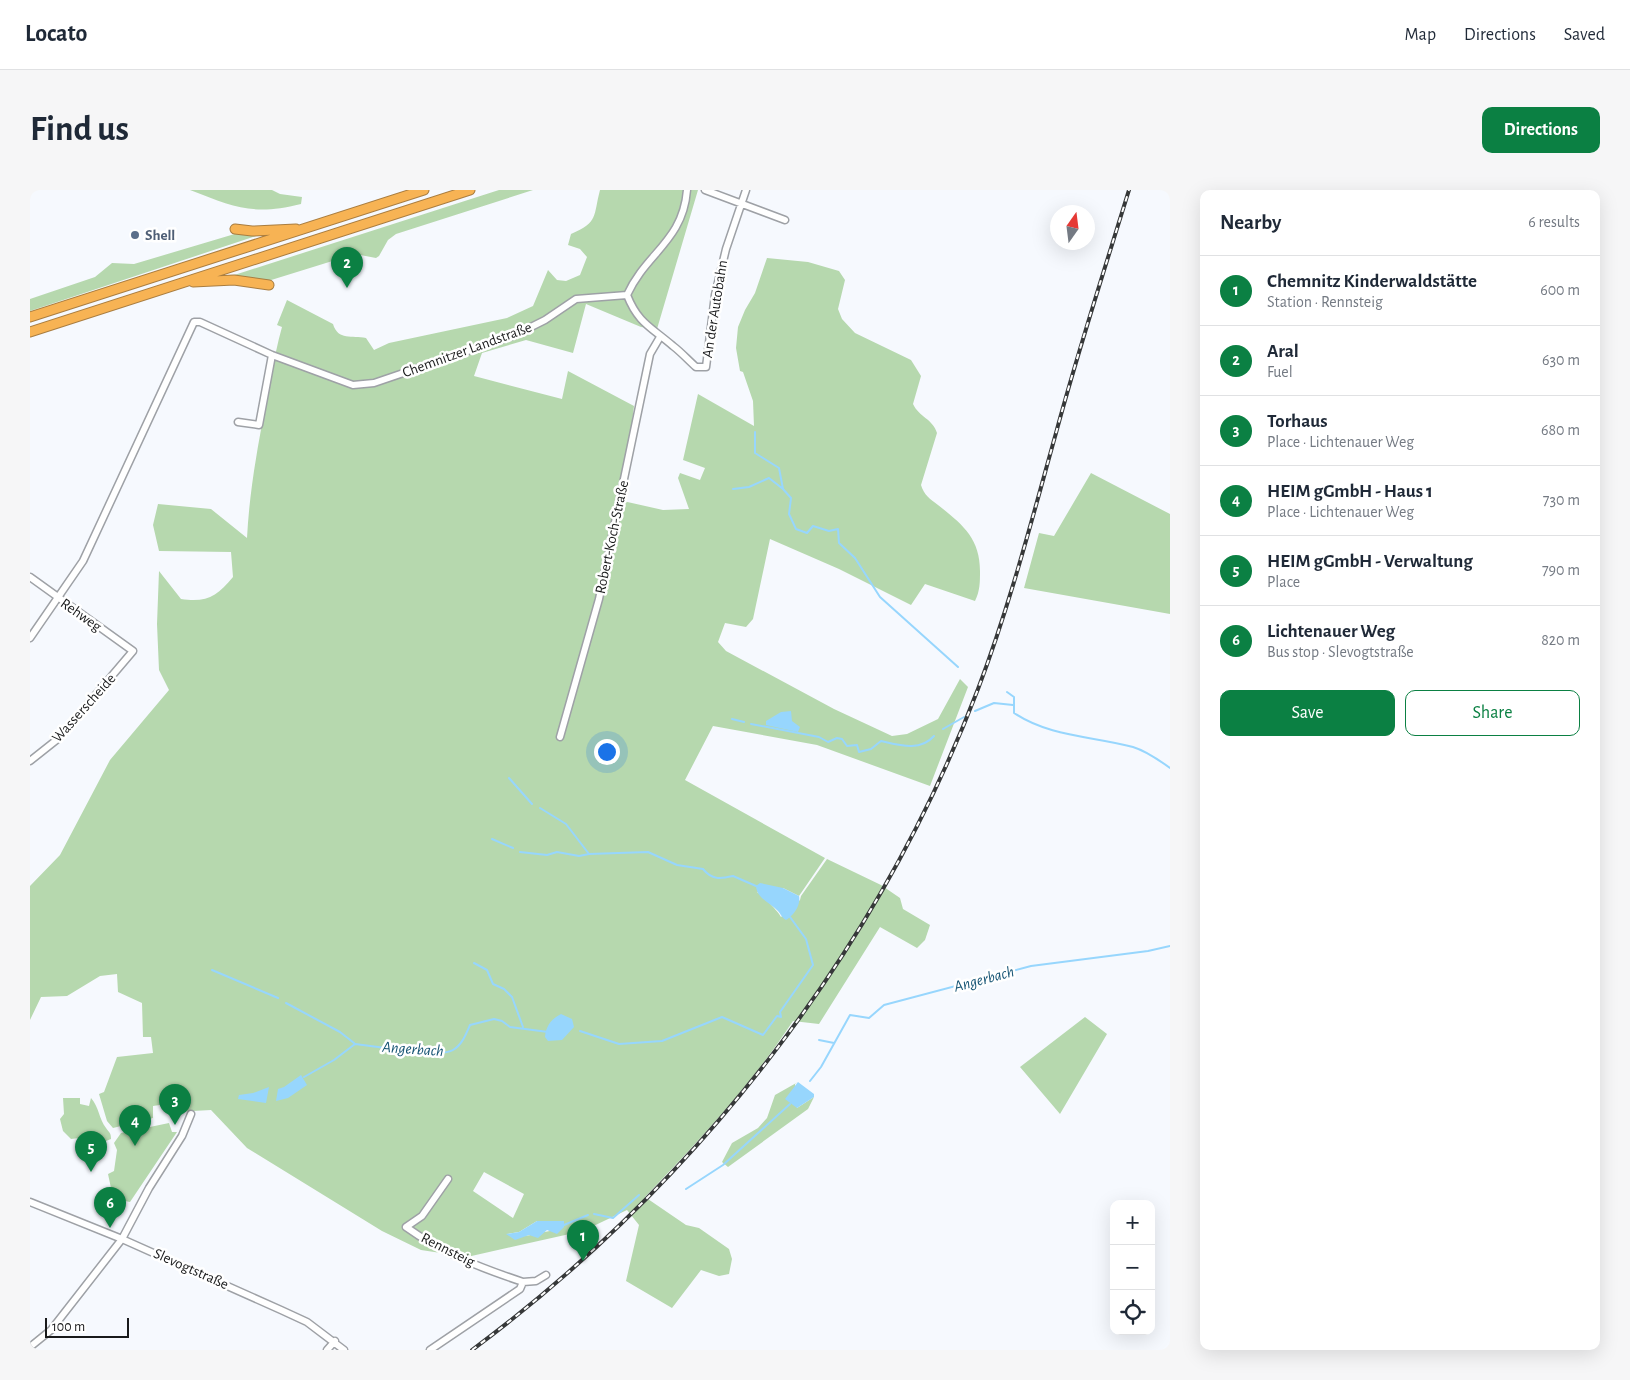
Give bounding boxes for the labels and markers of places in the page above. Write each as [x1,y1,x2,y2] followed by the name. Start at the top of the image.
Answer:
[145,228,175,243] place label: Shell
[129,229,141,241] marker: Shell
[331,247,363,288] pin: 2
[159,1084,191,1125] pin: 3
[119,1105,151,1146] pin: 4
[75,1131,107,1172] pin: 5
[94,1187,126,1228] pin: 6
[567,1220,599,1261] pin: 1

